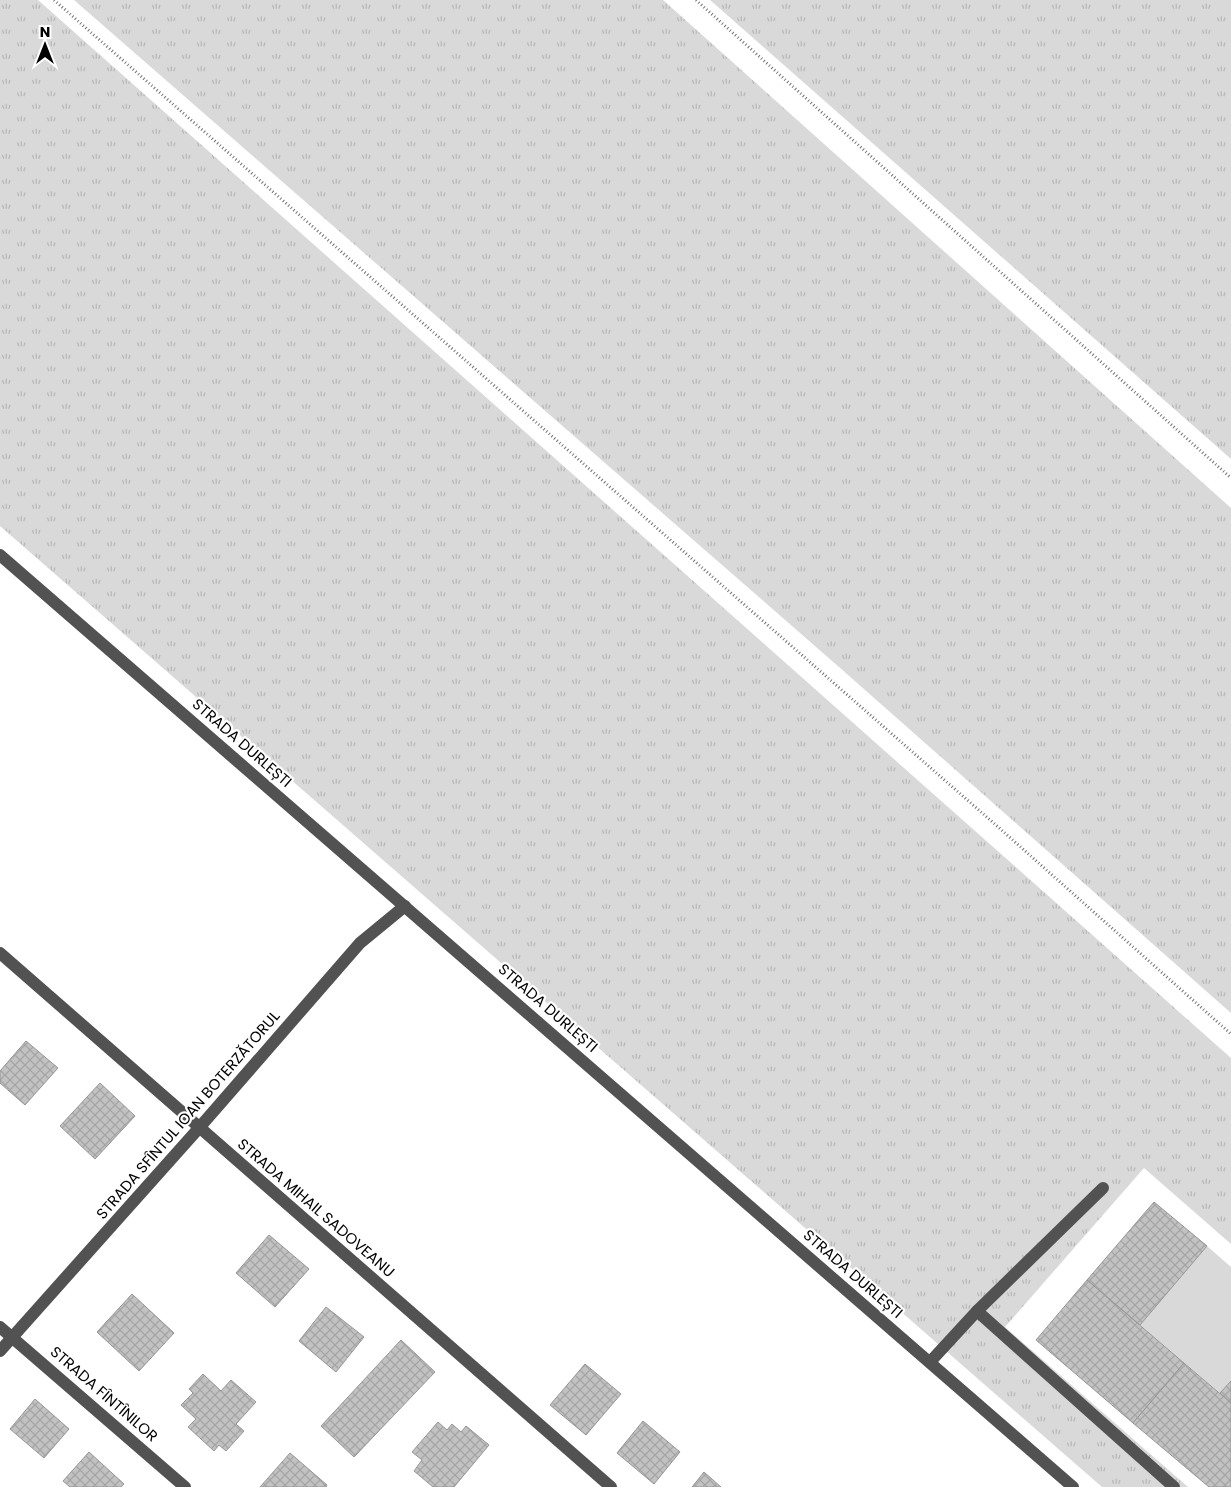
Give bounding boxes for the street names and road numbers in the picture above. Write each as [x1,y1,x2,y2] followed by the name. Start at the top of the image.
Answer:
[188,694,297,792] street label: STRADA DURLEȘTI
[494,959,603,1057] street label: STRADA DURLEȘTI
[91,1005,284,1223] street label: STRADA SFÎNTUL IOAN BOTERZĂTORUL
[233,1133,399,1282] street label: STRADA MIHAIL SADOVEANU
[799,1225,908,1323] street label: STRADA DURLEȘTI
[46,1341,163,1446] street label: STRADA FÎNTÎNILOR

